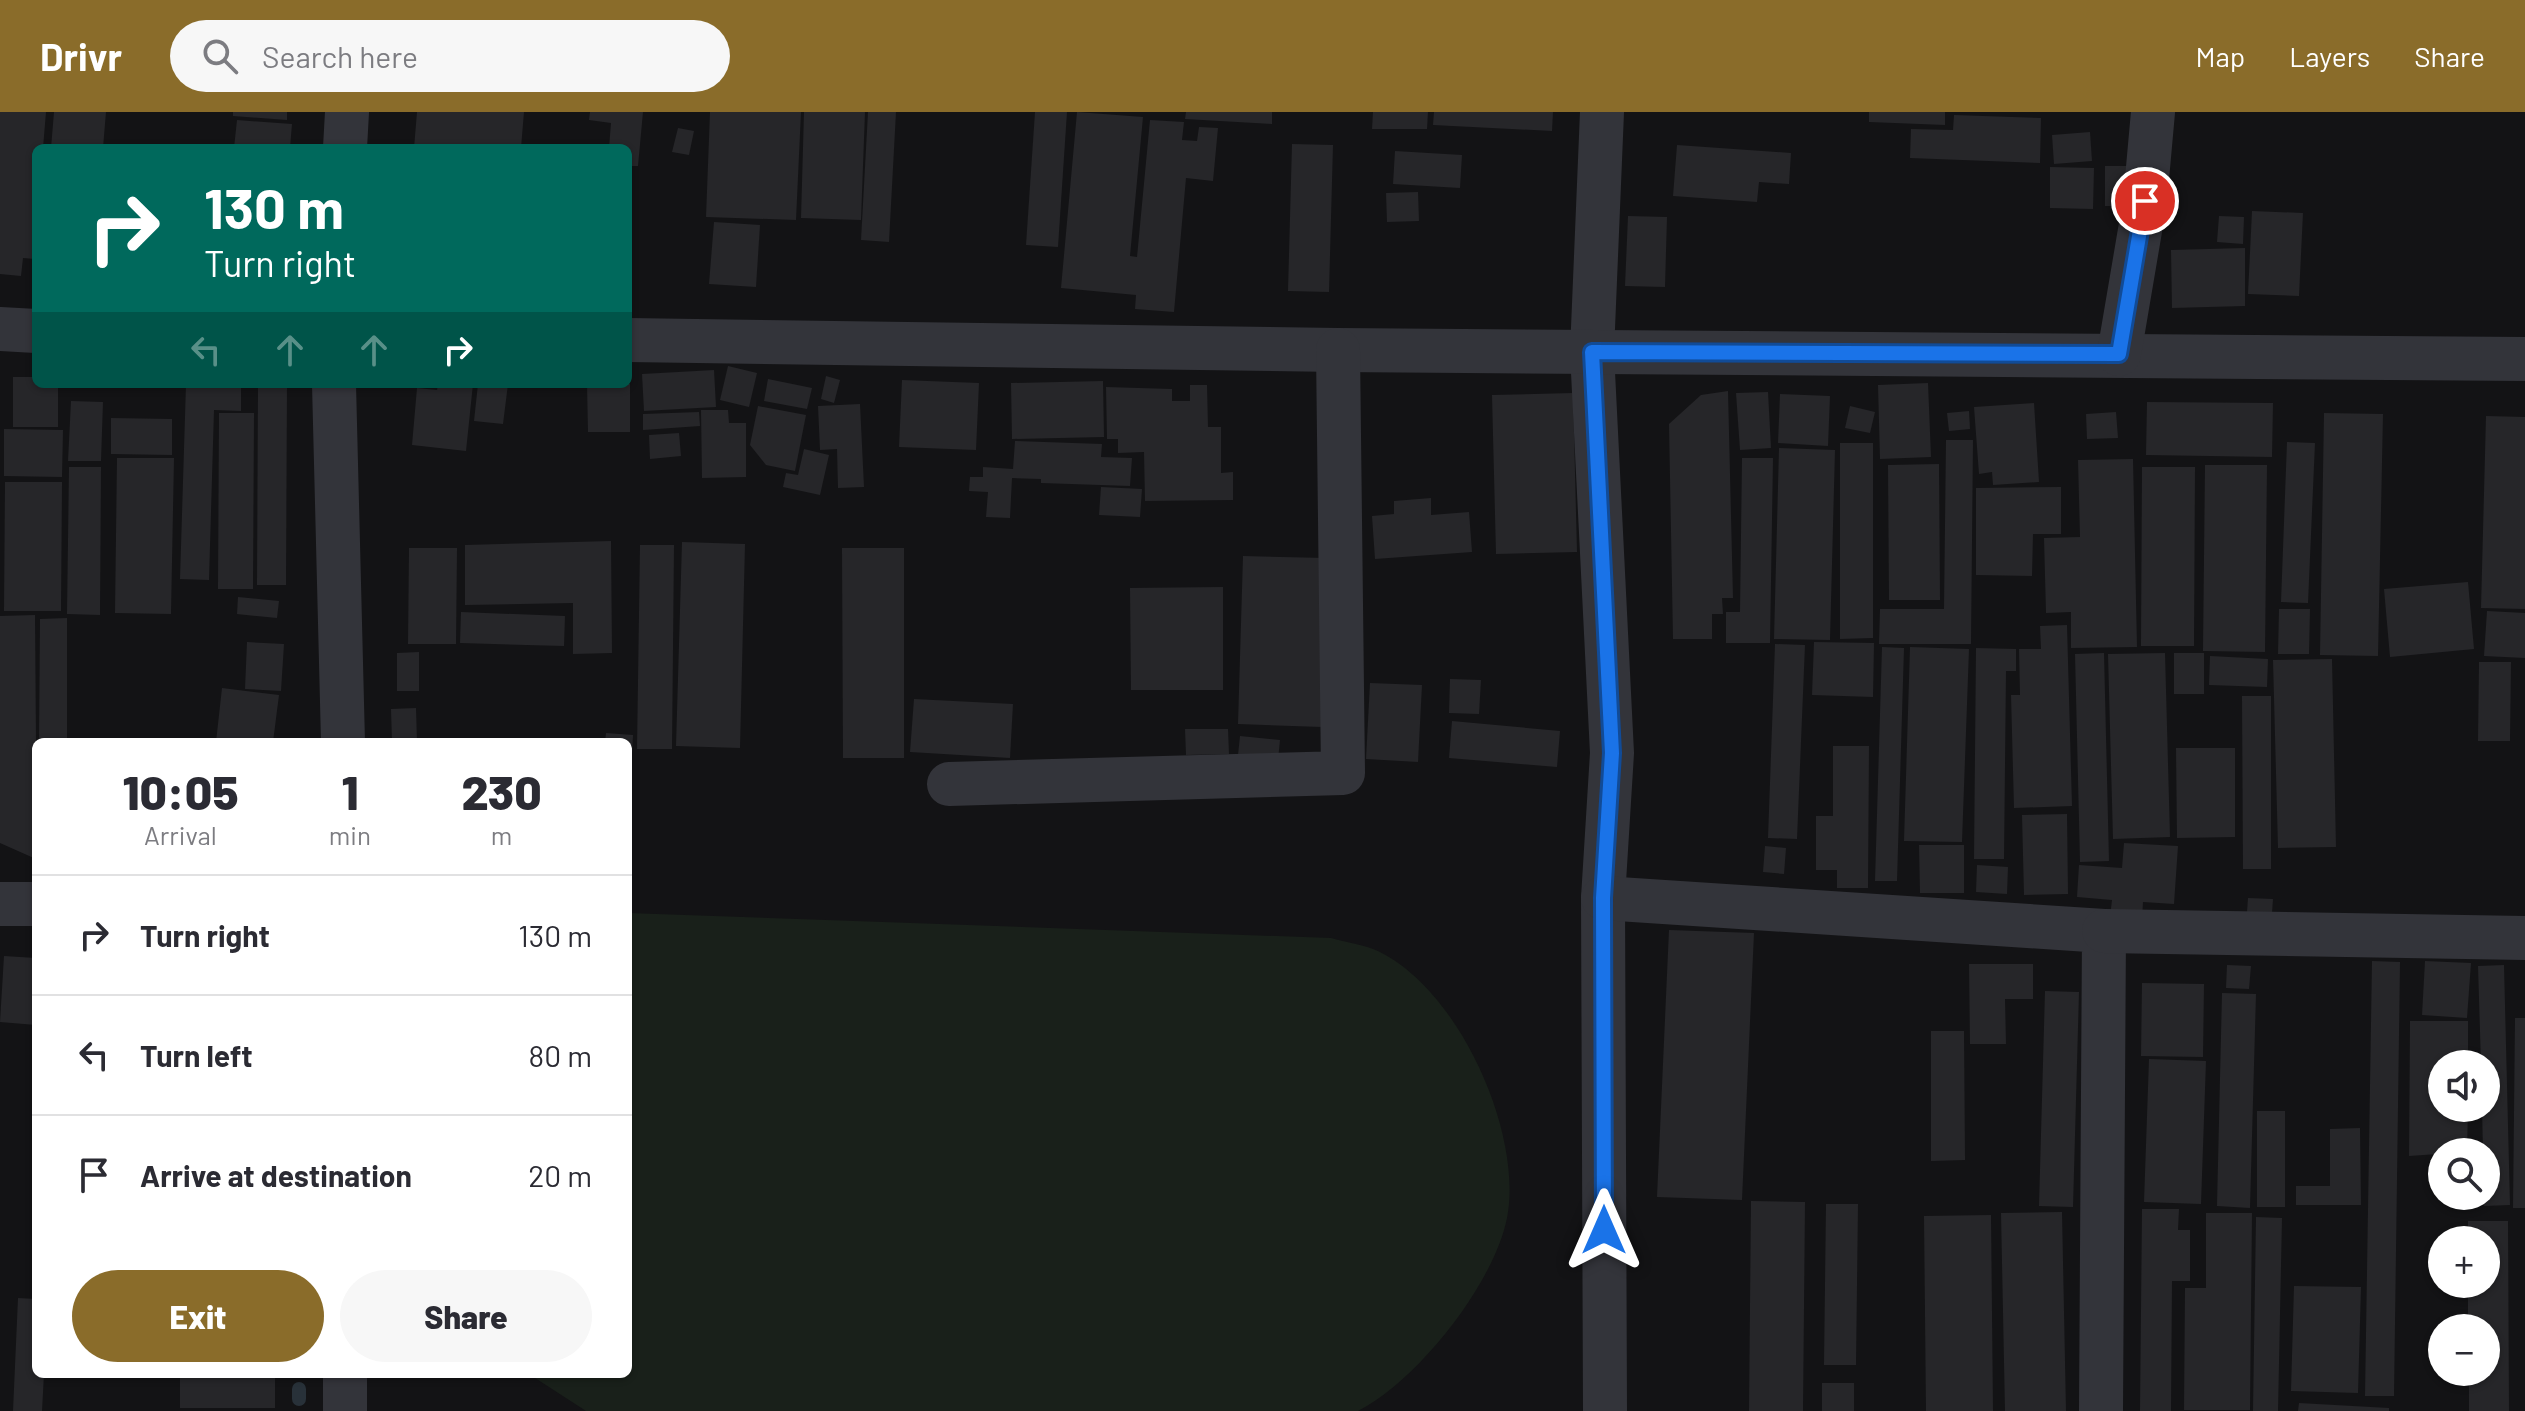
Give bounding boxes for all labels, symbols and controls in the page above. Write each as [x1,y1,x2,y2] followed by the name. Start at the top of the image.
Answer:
[170,20,730,92] search box
[40,33,122,79] text: Drivr
[198,34,242,78] icon: search
[262,38,418,74] text: Search here
[2195,39,2245,73] text: Map
[2289,39,2370,73] text: Layers
[2414,39,2485,73] text: Share
[2111,167,2179,235] pin
[204,173,344,240] text: 130 m
[72,176,176,280] icon: right
[2123,179,2167,223] icon: arrive
[204,241,356,284] text: Turn right
[184,328,228,372] icon: left
[268,328,312,372] icon: ahead
[352,328,396,372] icon: ahead
[436,328,480,372] icon: right
[122,762,238,820] text: 10:05
[341,762,358,820] text: 1
[461,762,542,820] text: 230
[144,819,217,850] text: Arrival
[329,819,371,850] text: min
[491,819,512,850] text: m
[72,913,116,957] icon: right
[140,917,270,953] text: Turn right
[518,917,592,953] text: 130 m
[72,1033,116,1077] icon: left
[140,1037,253,1073] text: Turn left
[529,1037,592,1073] text: 80 m
[2428,1050,2500,1386] map controls
[2428,1050,2500,1122] button: sound
[2428,1138,2500,1210] button: search
[72,1153,116,1197] icon: arrive
[140,1157,412,1193] text: Arrive at destination
[528,1157,592,1193] text: 20 m
[1562,1188,1646,1272] position arrow
[2428,1226,2500,1298] button: +
[72,1270,324,1362] button: Exit
[340,1270,592,1362] button: Share
[2428,1314,2500,1386] button: −

